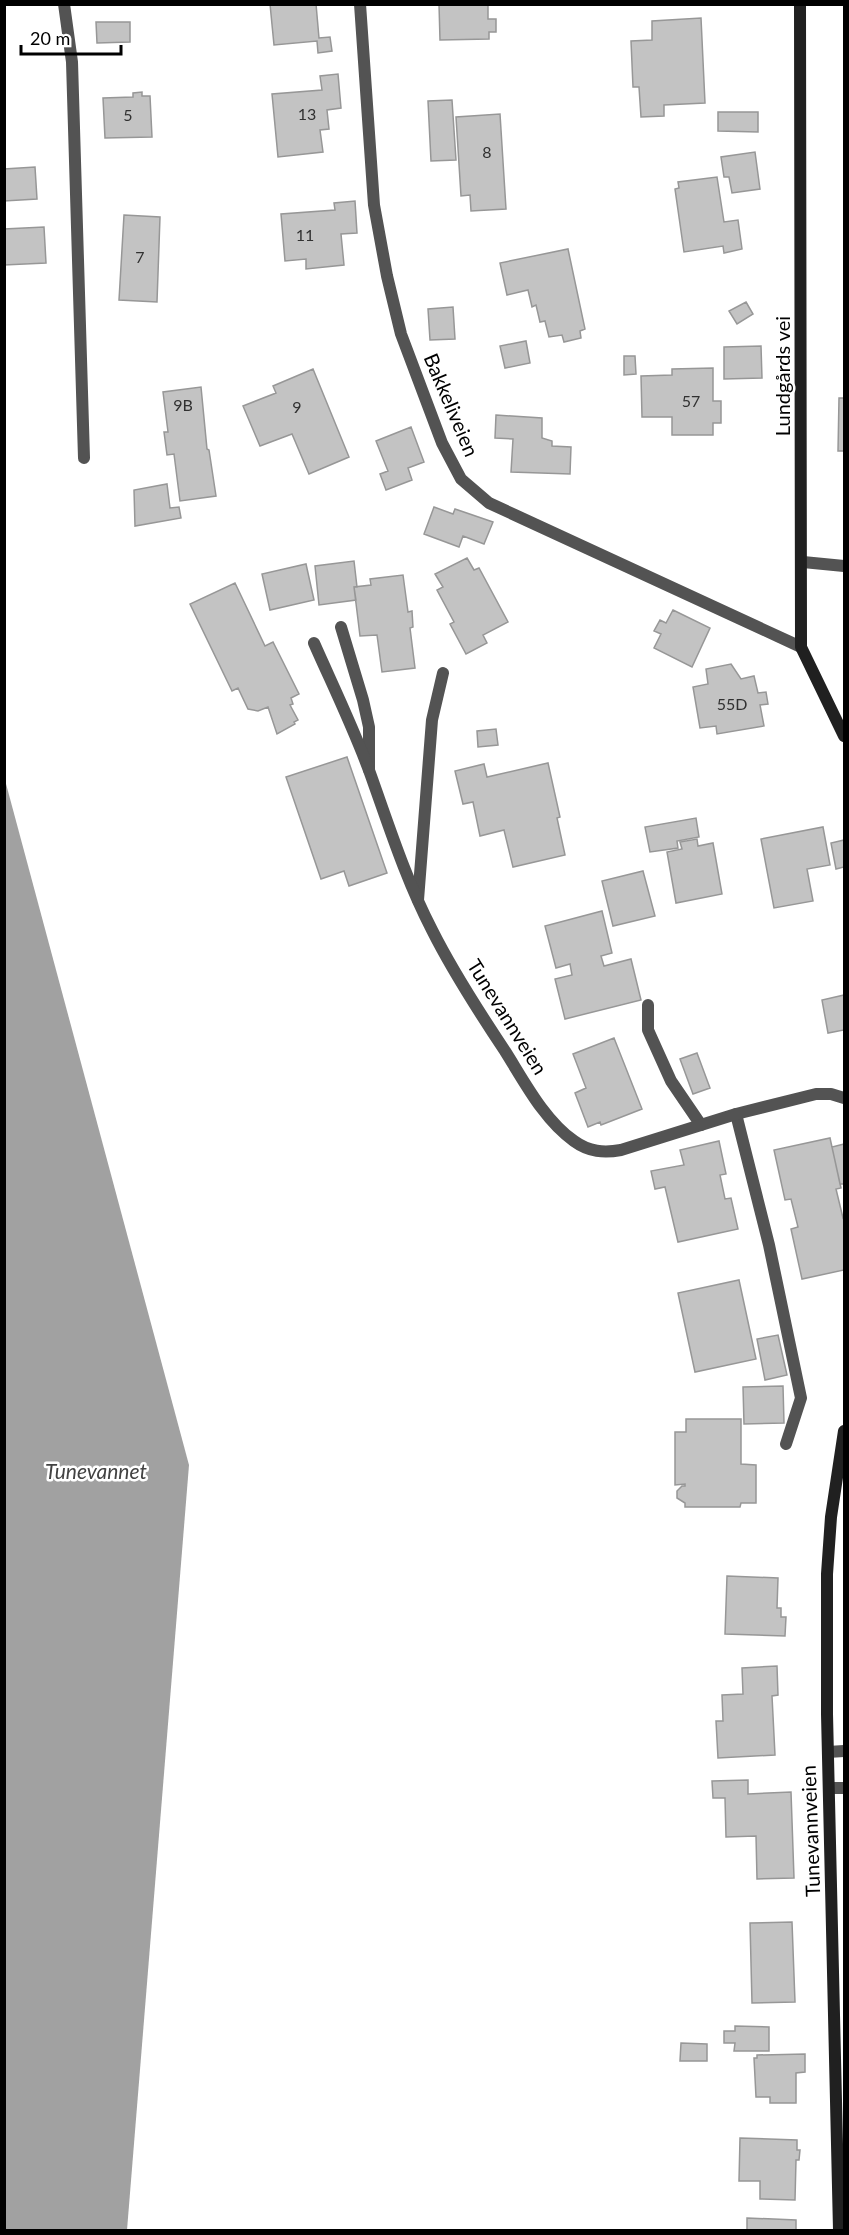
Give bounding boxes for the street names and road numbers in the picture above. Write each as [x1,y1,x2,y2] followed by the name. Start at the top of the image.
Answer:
[770,316,794,436] street label: Lundgårds vei
[419,349,484,460] street label: Bakkeliveien
[463,954,553,1079] street label: Tunevannveien
[796,1765,824,1897] street label: Tunevannveien

